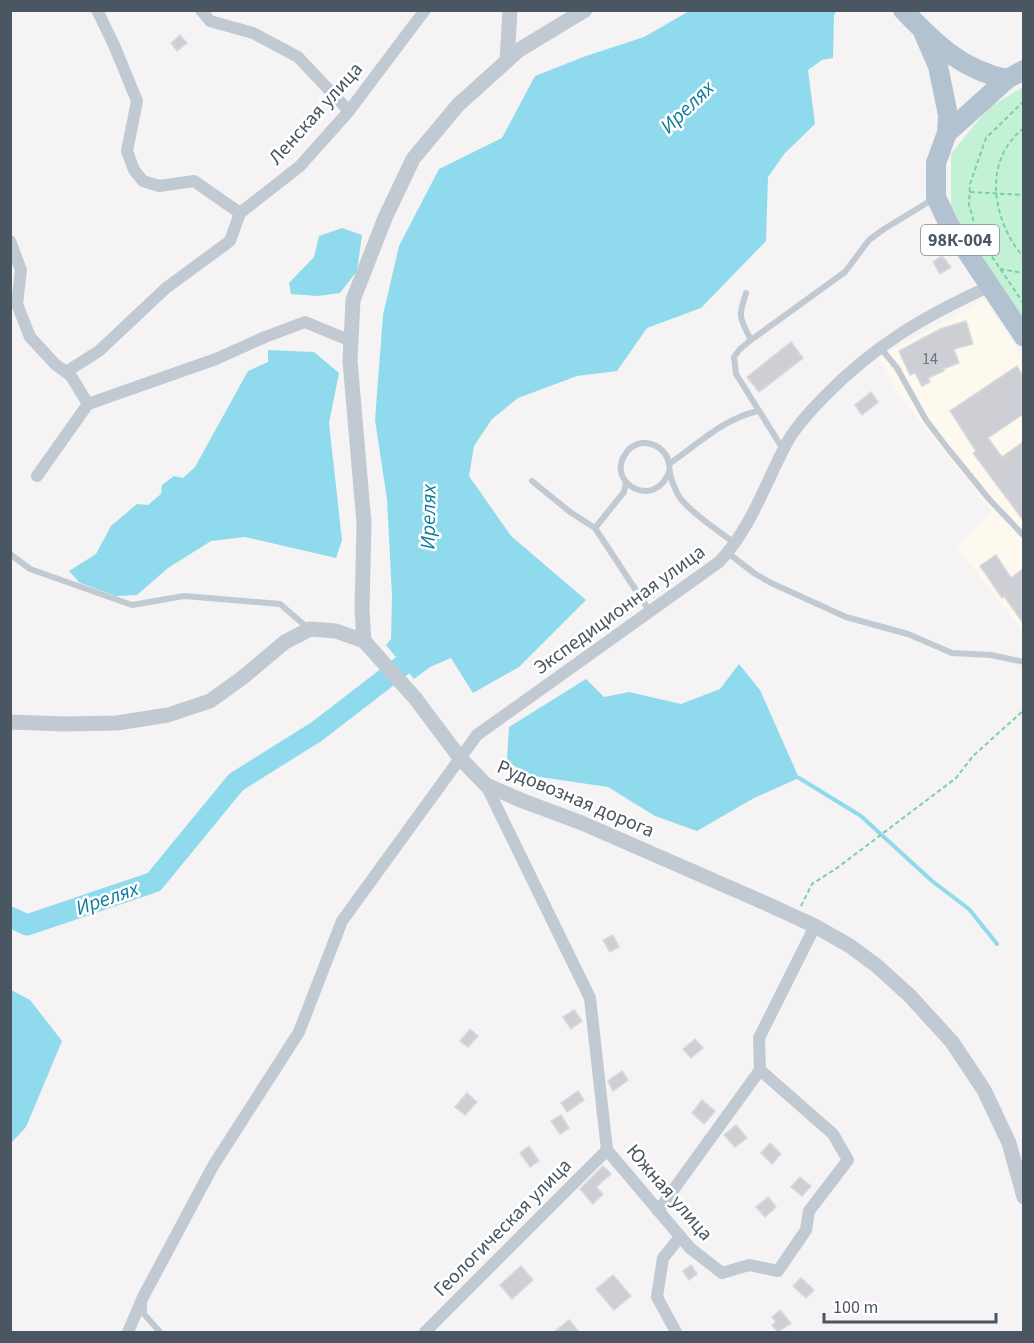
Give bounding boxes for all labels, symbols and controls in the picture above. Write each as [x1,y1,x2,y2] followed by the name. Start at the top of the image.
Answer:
[262,56,369,171] street label: Ленская улица
[653,73,721,140] water label: Ирелях
[921,225,999,255] road number: 98К-004
[922,348,938,370] house number: 14
[412,483,444,550] water label: Ирелях
[528,538,711,682] street label: Экспедиционная улица
[493,753,659,845] street label: Рудовозная дорога
[72,873,143,923] water label: Ирелях
[619,1138,719,1247] street label: Южная улица
[427,1152,578,1303] street label: Геологическая улица
[824,1286,996,1324] scale bar
[833,1295,878,1320] text: 100 m

